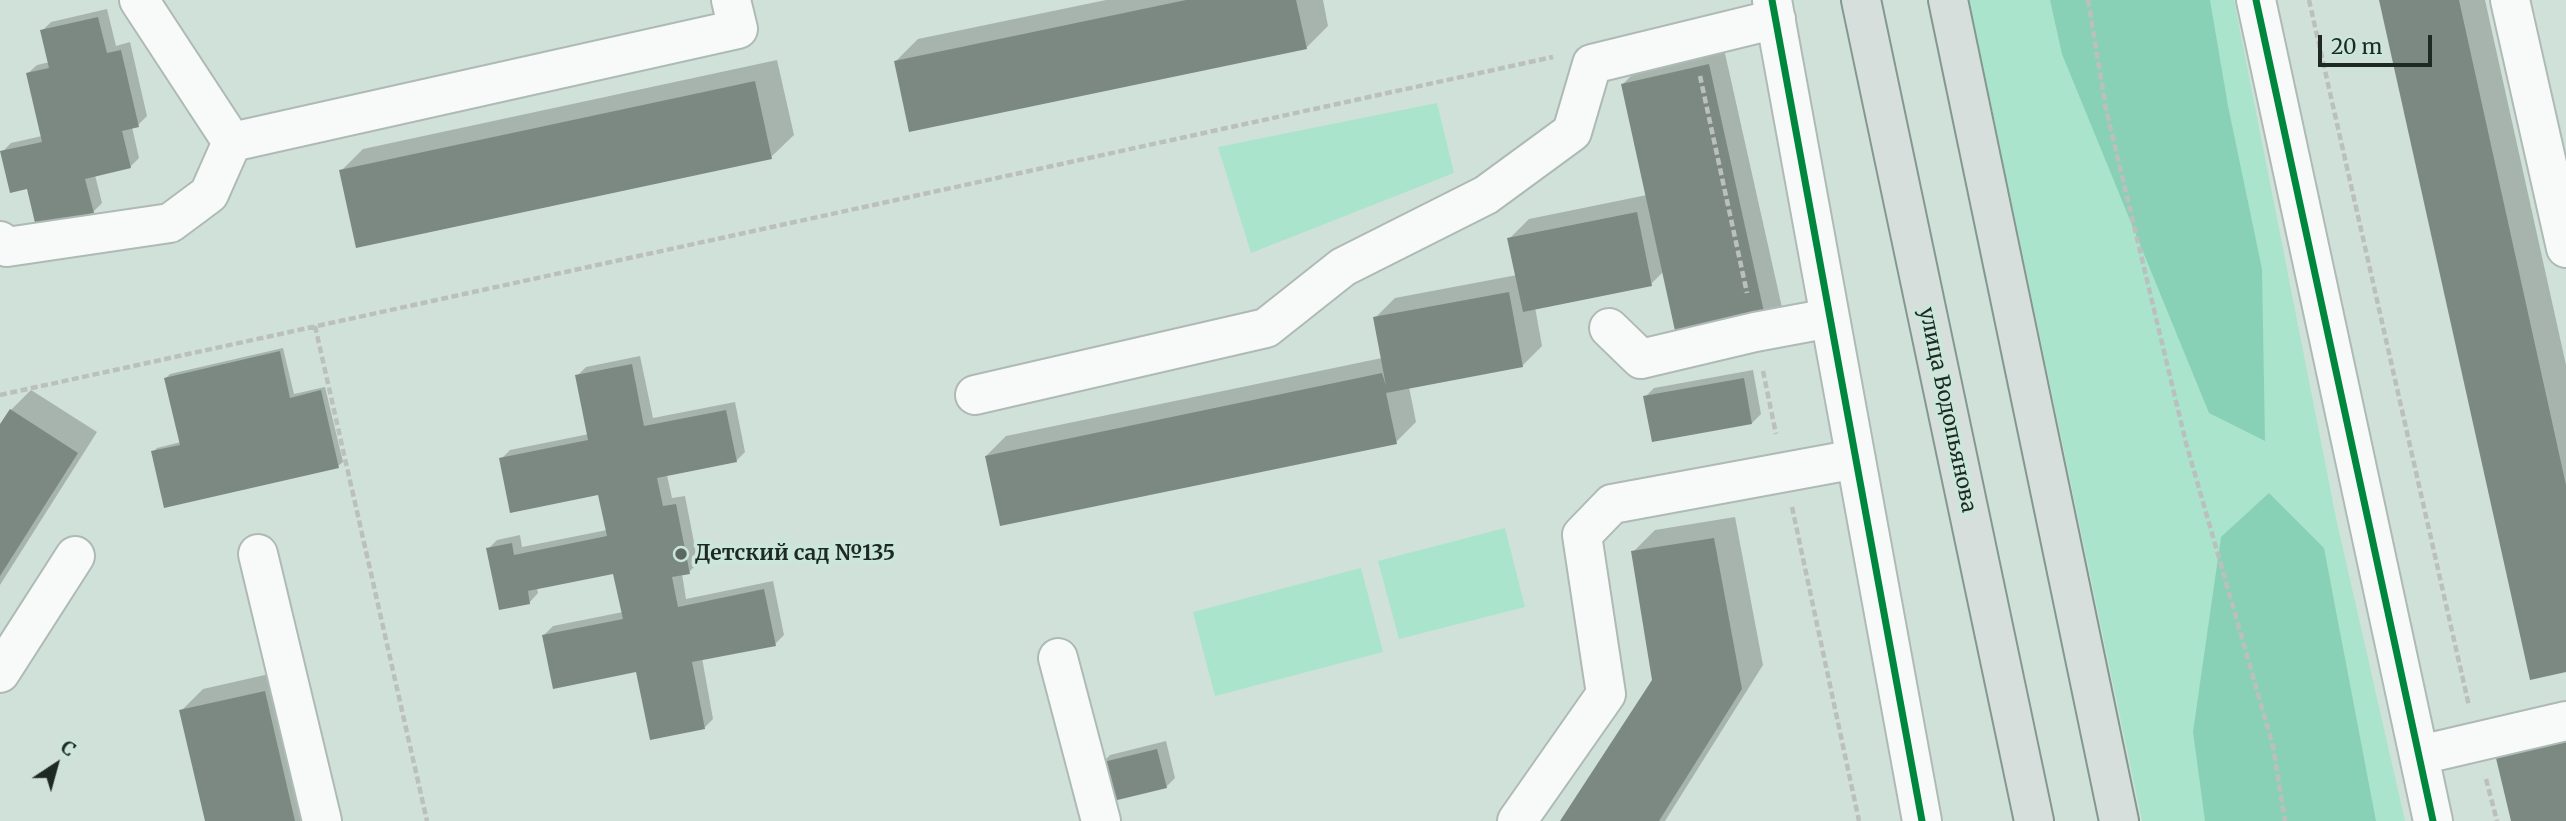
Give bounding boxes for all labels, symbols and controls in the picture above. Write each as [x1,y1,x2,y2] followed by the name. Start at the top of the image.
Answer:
[2321,21,2435,65] scale bar
[2331,33,2382,60] text: 20 m
[1913,305,1981,515] street label: улица Водопьянова
[695,541,895,567] place label: Детский сад №135
[673,546,689,562] marker: Детский сад №135
[21,730,91,800] north arrow
[56,735,80,761] text: С

